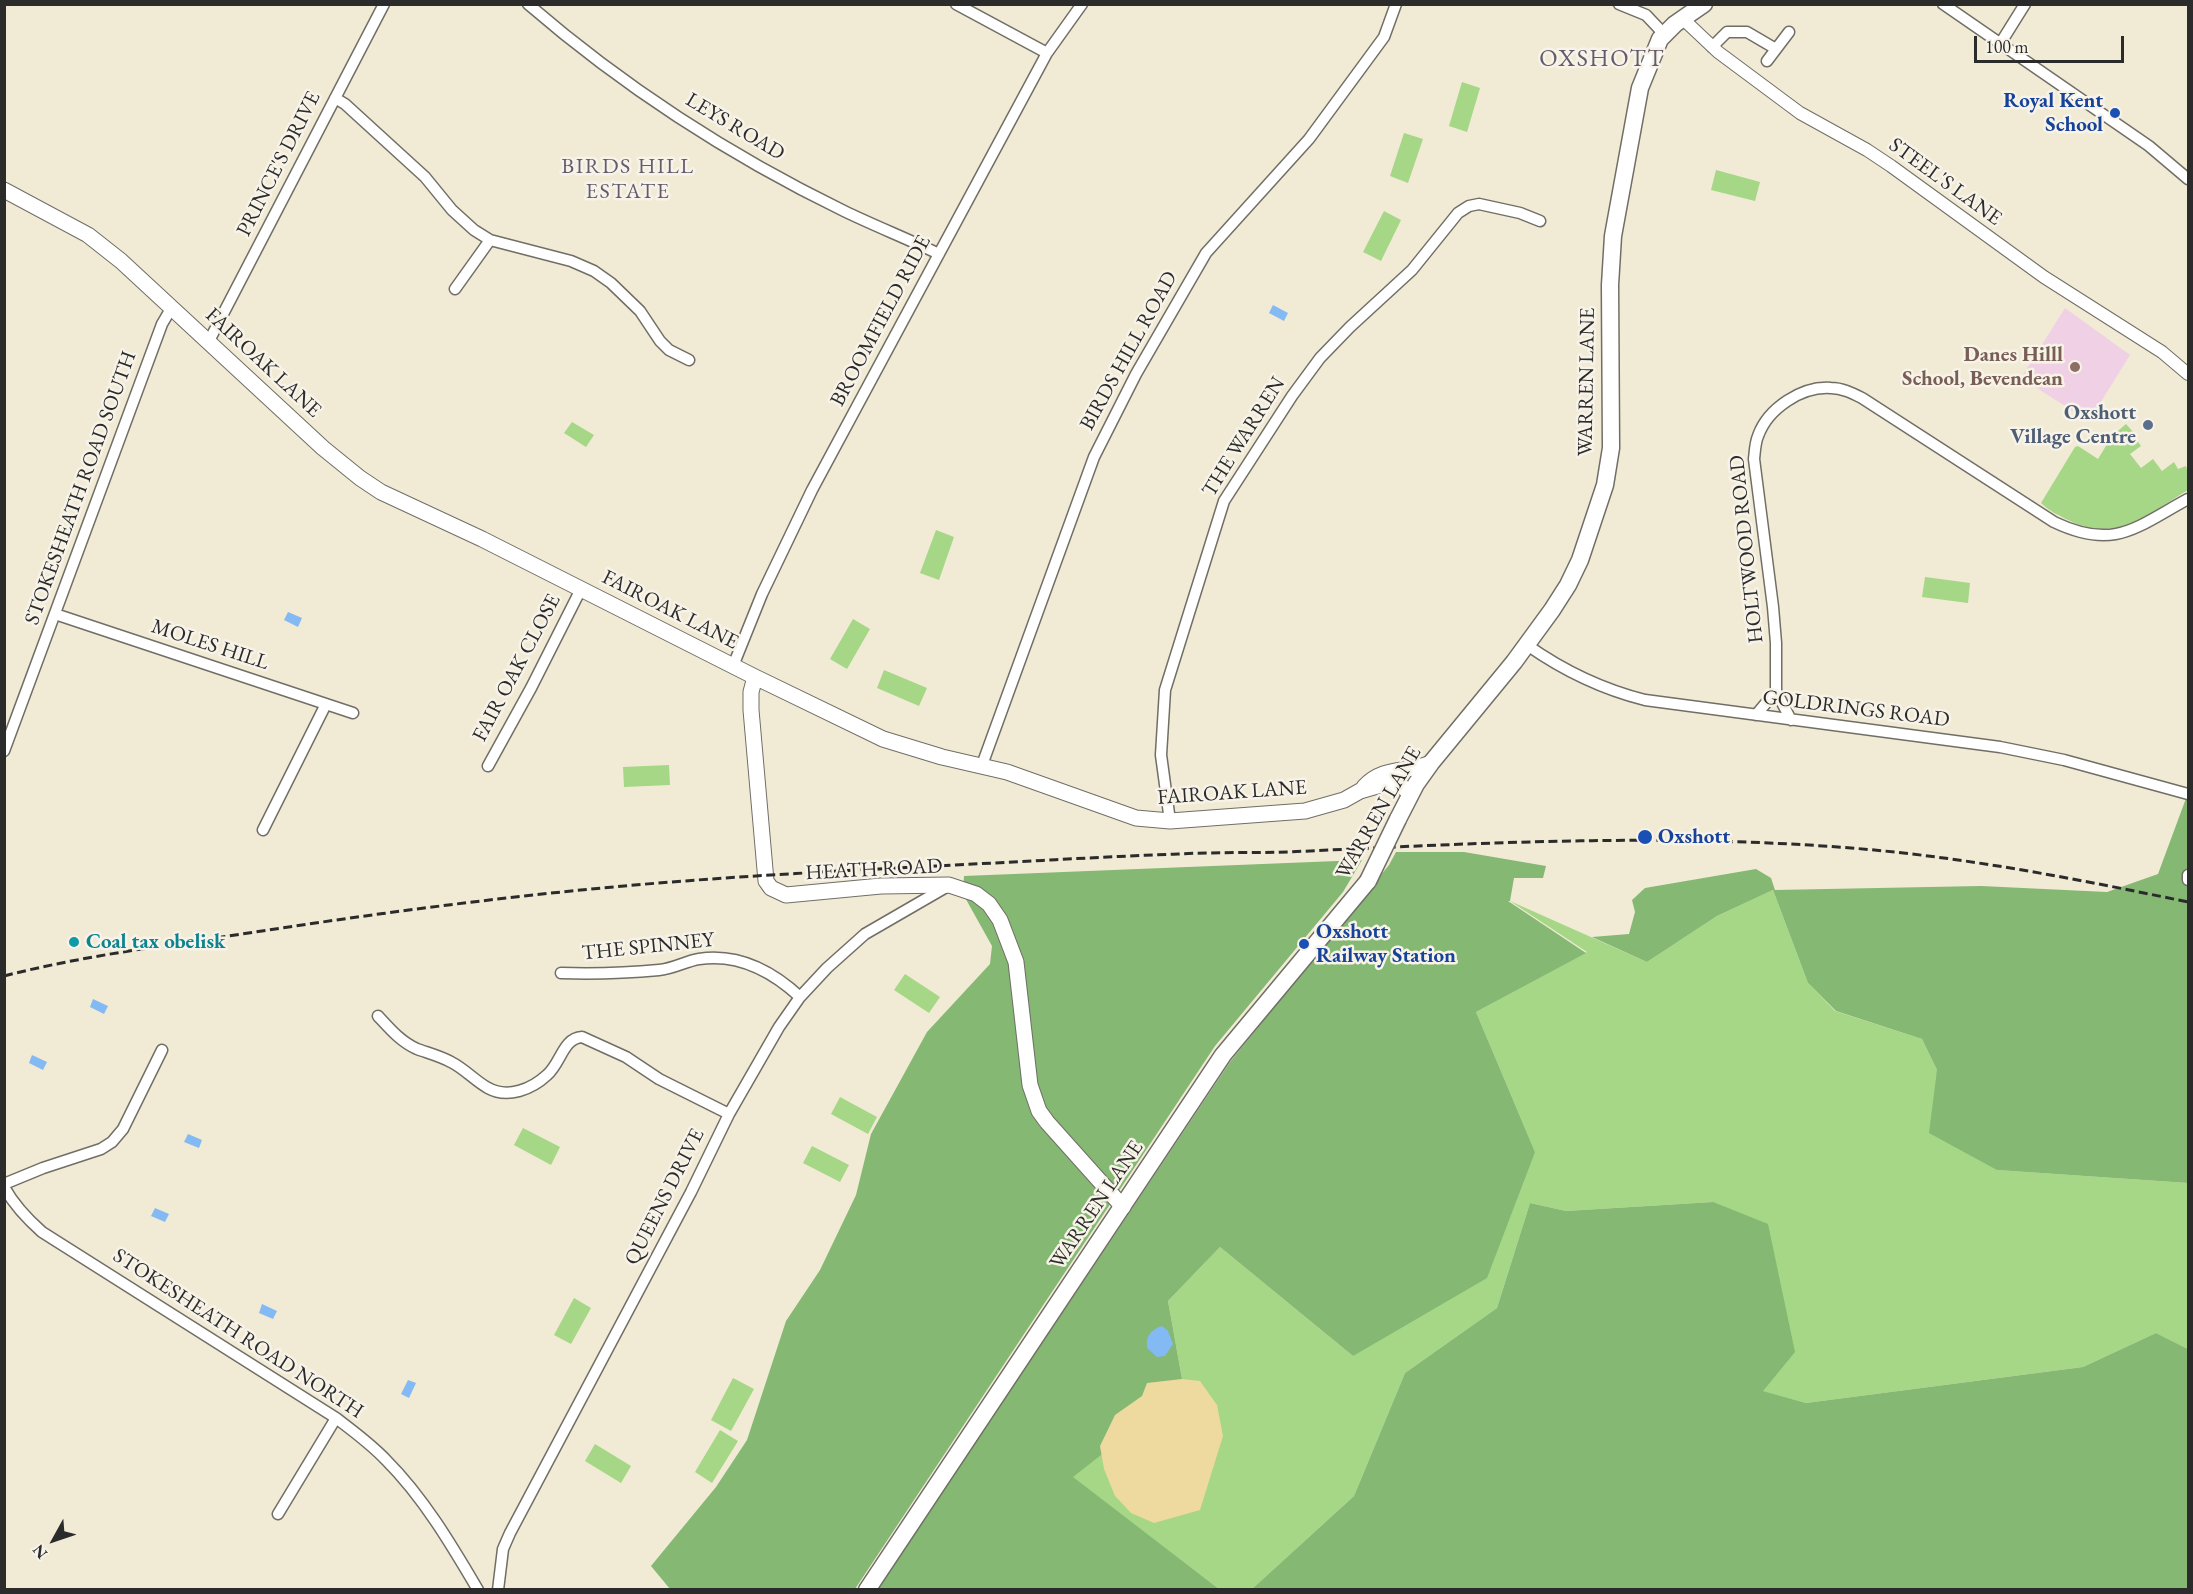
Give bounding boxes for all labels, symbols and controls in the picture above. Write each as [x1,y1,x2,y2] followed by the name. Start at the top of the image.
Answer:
[1977,24,2127,62] scale bar
[1985,35,2029,58] text: 100 m
[1539,45,1665,73] district label: OXSHOTT
[232,87,326,241] street label: PRINCE'S DRIVE
[681,88,789,166] street label: LEYS ROAD
[2003,88,2103,138] place label: Royal Kent School
[2108,106,2122,120] marker: Royal Kent School
[1884,133,2006,231] street label: STEEL'S LANE
[561,154,695,206] district label: BIRDS HILL ESTATE
[825,231,937,411] street label: BROOMFIELD RIDE
[1075,267,1183,435] street label: BIRDS HILL ROAD
[200,303,326,423] street label: FAIROAK LANE
[1573,307,1601,457] street label: WARREN LANE
[1902,342,2063,392] place label: Danes Hilll School, Bevendean
[20,348,142,628] street label: STOKESHEATH ROAD SOUTH
[2068,360,2082,374] marker: Danes Hilll School, Bevendean
[1197,372,1291,502] street label: THE WARREN
[2010,400,2136,450] place label: Oxshott Village Centre
[2141,418,2155,432] marker: Oxshott Village Centre
[1725,454,1769,644] street label: HOLTWOOD ROAD
[598,565,742,655] street label: FAIROAK LANE
[468,590,566,746] street label: FAIR OAK CLOSE
[148,614,272,676] street label: MOLES HILL
[1761,685,1951,733] street label: GOLDRINGS ROAD
[1331,742,1427,884] street label: WARREN LANE
[1157,775,1307,811] street label: FAIROAK LANE
[1658,824,1730,850] place label: Oxshott
[1636,828,1654,846] marker: Oxshott
[805,854,943,886] street label: HEATH ROAD
[1316,919,1456,969] place label: Oxshott Railway Station
[581,928,715,966] street label: THE SPINNEY
[86,929,226,955] place label: Coal tax obelisk
[67,935,81,949] marker: Coal tax obelisk
[1297,937,1311,951] marker: Oxshott Railway Station
[620,1125,710,1269] street label: QUEENS DRIVE
[1045,1136,1149,1274] street label: WARREN LANE
[108,1243,368,1425] street label: STOKESHEATH ROAD NORTH
[24,1510,84,1570] north arrow
[28,1540,52,1564] text: N

